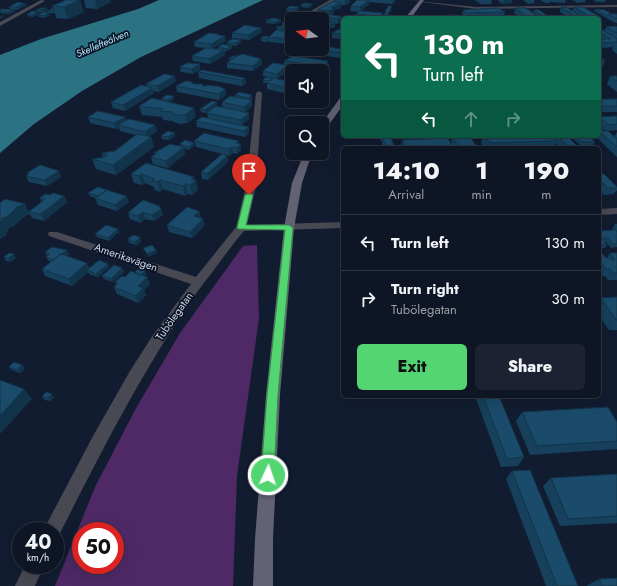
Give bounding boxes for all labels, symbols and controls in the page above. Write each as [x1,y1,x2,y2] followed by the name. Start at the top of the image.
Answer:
[285,12,329,56] north arrow
[285,12,329,160] map controls
[423,24,505,65] text: 130 m
[73,26,131,61] water label: Skellefteälven
[357,32,409,84] icon: left
[423,62,483,88] text: Turn left
[285,64,329,108] button: sound
[418,108,440,130] icon: left
[460,108,482,130] icon: ahead
[502,108,524,130] icon: right
[285,116,329,160] button: search
[373,153,440,188] text: 14:10
[475,153,488,188] text: 1
[524,153,569,188] text: 190
[232,154,266,195] pin
[238,160,260,182] icon: arrive
[388,185,424,204] text: Arrival
[471,185,492,204] text: min
[541,185,551,204] text: m
[357,232,379,254] icon: left
[391,232,449,254] text: Turn left
[545,232,585,254] text: 130 m
[92,239,160,275] street label: Amerikavägen
[391,278,459,300] text: Turn right
[357,288,379,310] icon: right
[552,288,585,310] text: 30 m
[151,289,197,343] street label: Tubölegatan
[391,300,457,319] text: Tubölegatan
[357,344,467,390] button: Exit
[475,344,585,390] button: Share
[247,454,289,496] position arrow
[72,522,124,574] speed limit sign: 50
[24,528,52,557] text: 40
[27,550,49,565] text: km/h

